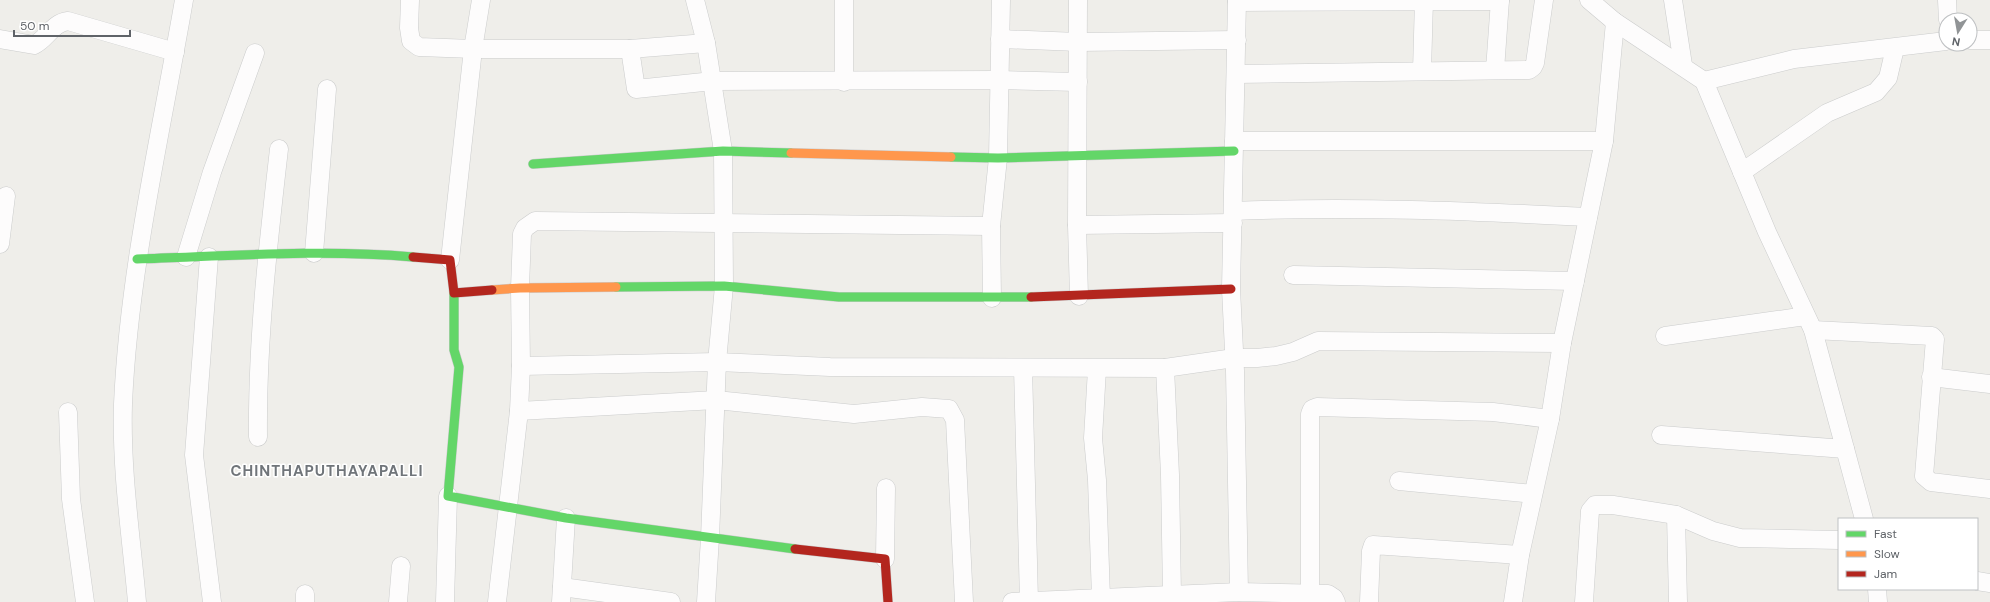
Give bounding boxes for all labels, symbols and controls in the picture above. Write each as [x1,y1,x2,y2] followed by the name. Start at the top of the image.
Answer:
[14,12,130,38] scale bar
[1938,12,1978,52] north arrow
[20,18,49,34] text: 50 m
[1951,34,1961,49] text: N
[230,461,424,481] district label: CHINTHAPUTHAYAPALLI
[1838,518,1978,590] legend
[1874,526,1897,542] text: Fast
[1874,546,1900,562] text: Slow
[1874,566,1897,582] text: Jam

